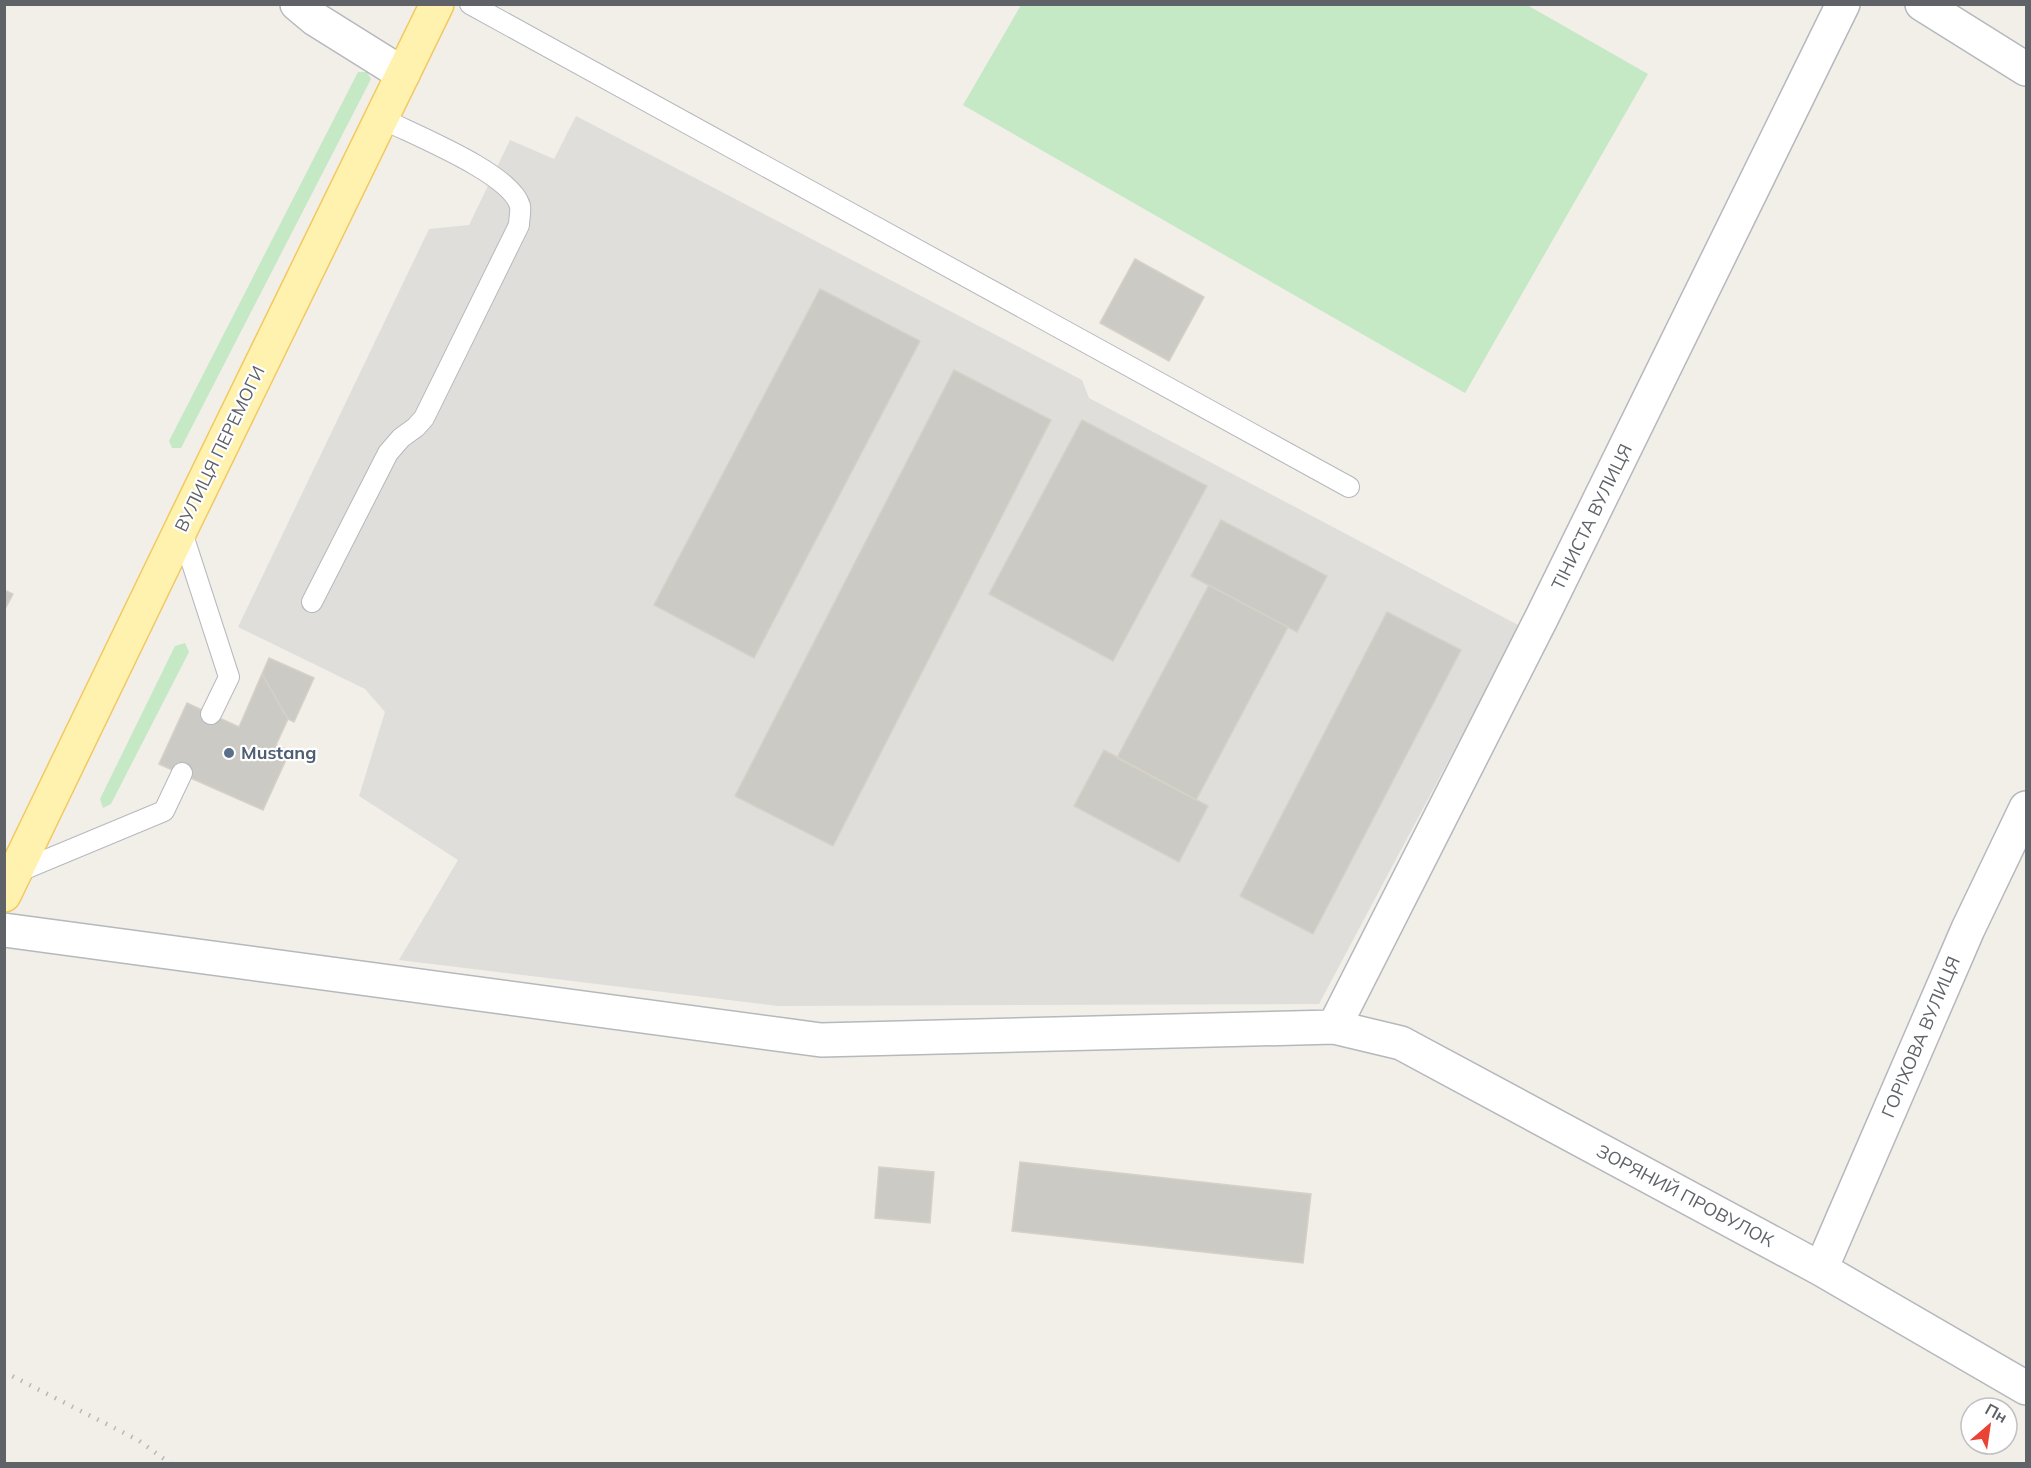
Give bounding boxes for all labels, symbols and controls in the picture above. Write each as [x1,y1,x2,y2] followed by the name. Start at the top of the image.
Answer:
[169,362,270,536] street label: ВУЛИЦЯ ПЕРЕМОГИ
[1546,440,1637,594] street label: ТІНИСТА ВУЛИЦЯ
[241,741,316,764] place label: Mustang
[222,746,236,760] marker: Mustang
[1876,953,1965,1121] street label: ГОРІХОВА ВУЛИЦЯ
[1593,1139,1778,1252] street label: ЗОРЯНИЙ ПРОВУЛОК
[1959,1396,2019,1456] north arrow
[1982,1399,2011,1427] text: Пн

